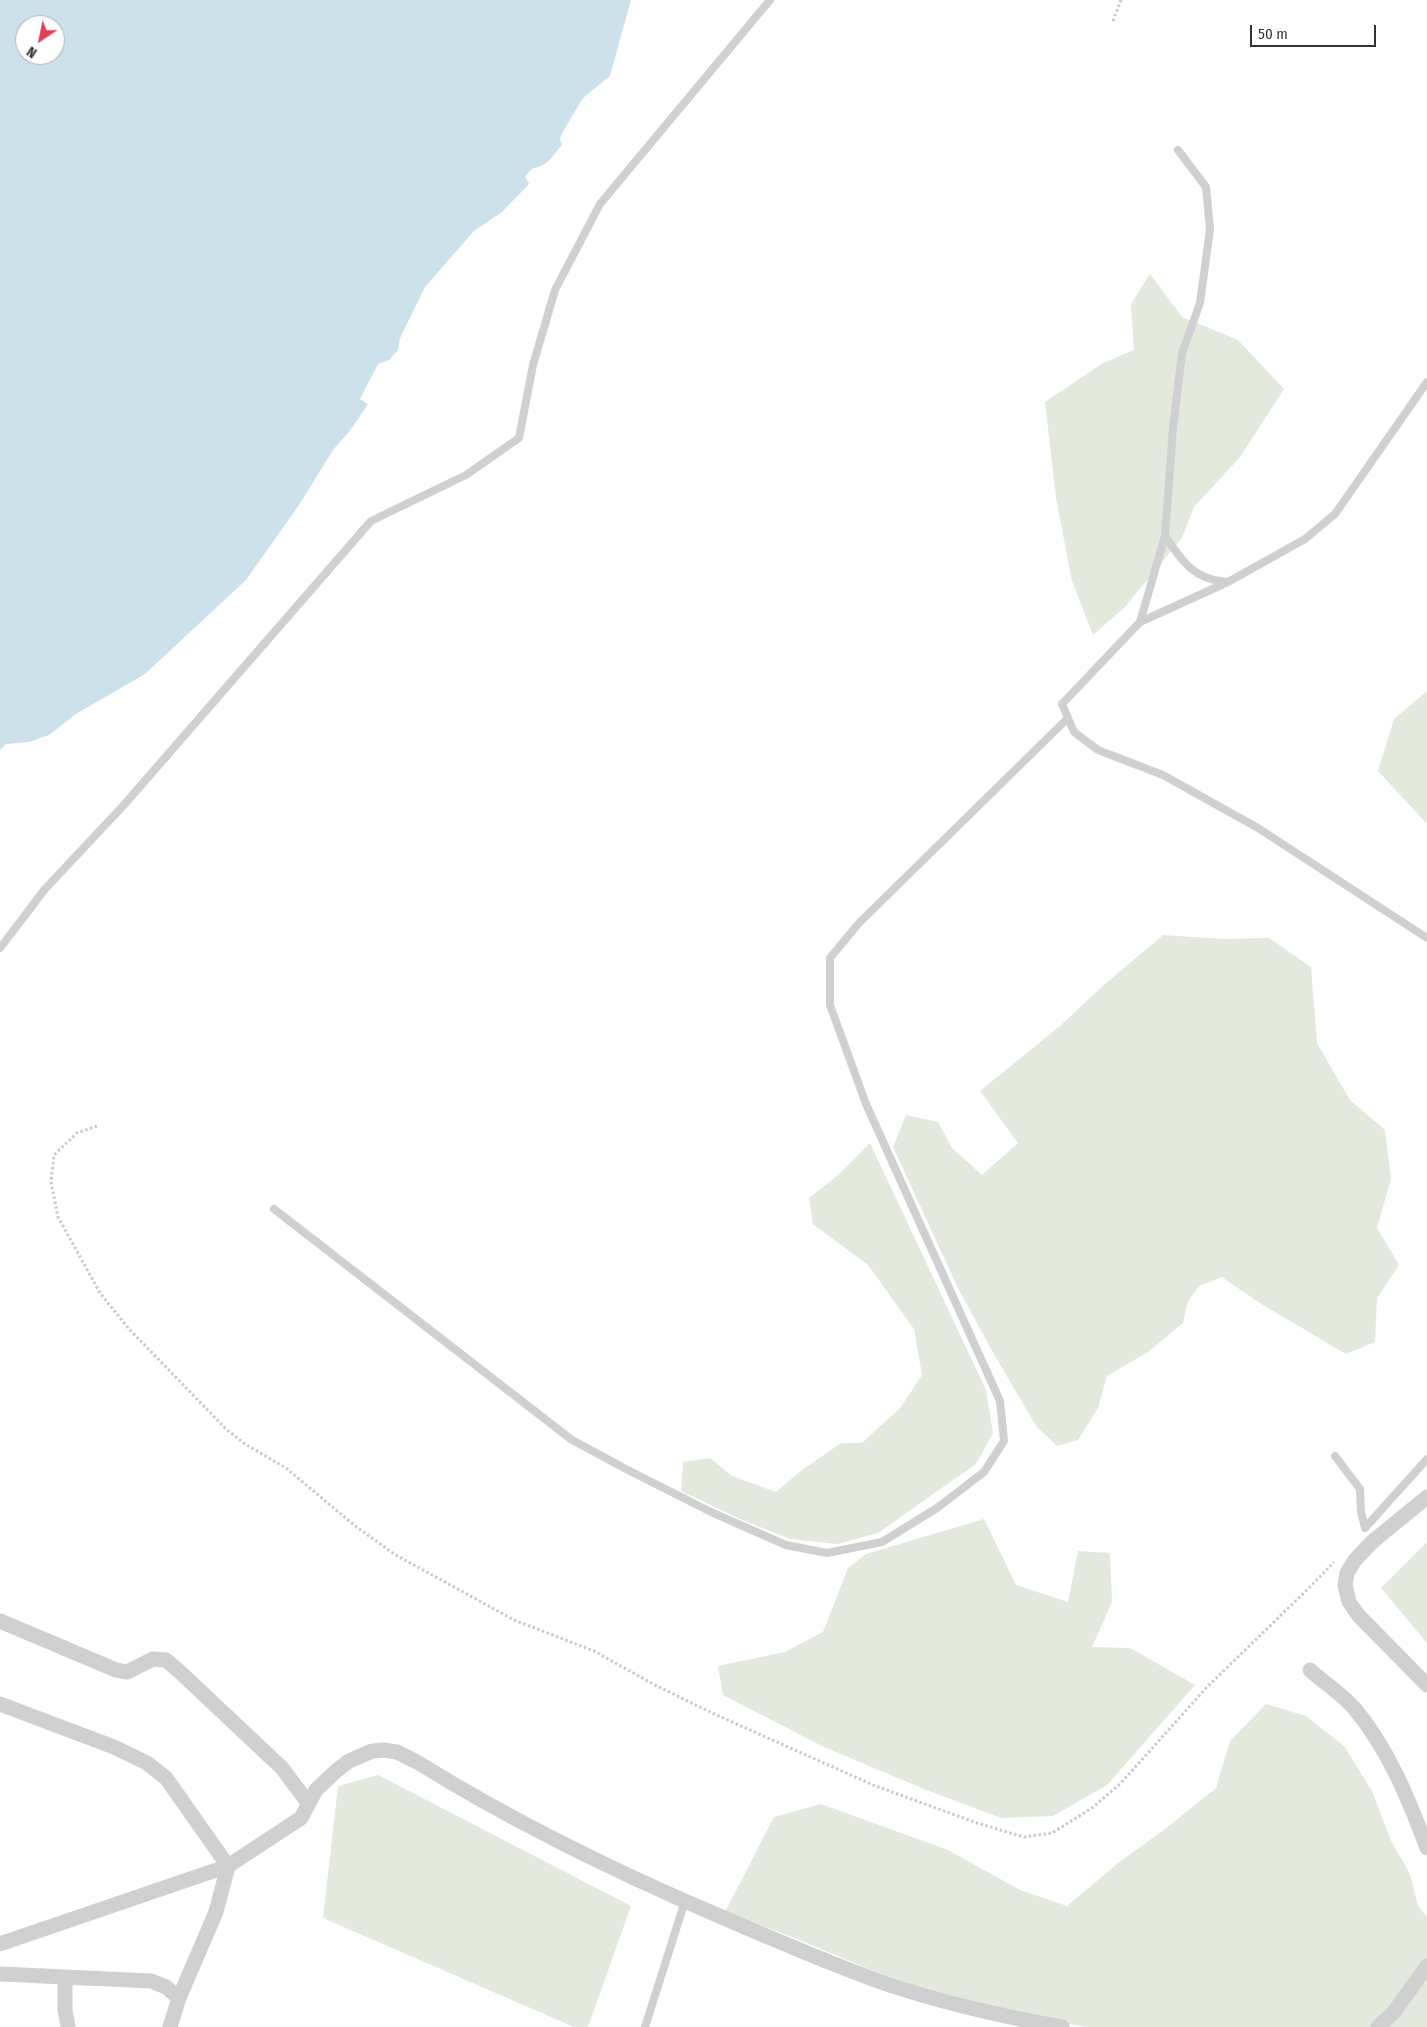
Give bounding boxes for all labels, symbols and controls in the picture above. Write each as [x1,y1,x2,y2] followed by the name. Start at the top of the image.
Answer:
[15,15,65,65] north arrow
[1252,15,1378,47] scale bar
[1258,25,1288,43] text: 50 m
[24,43,40,61] text: N

